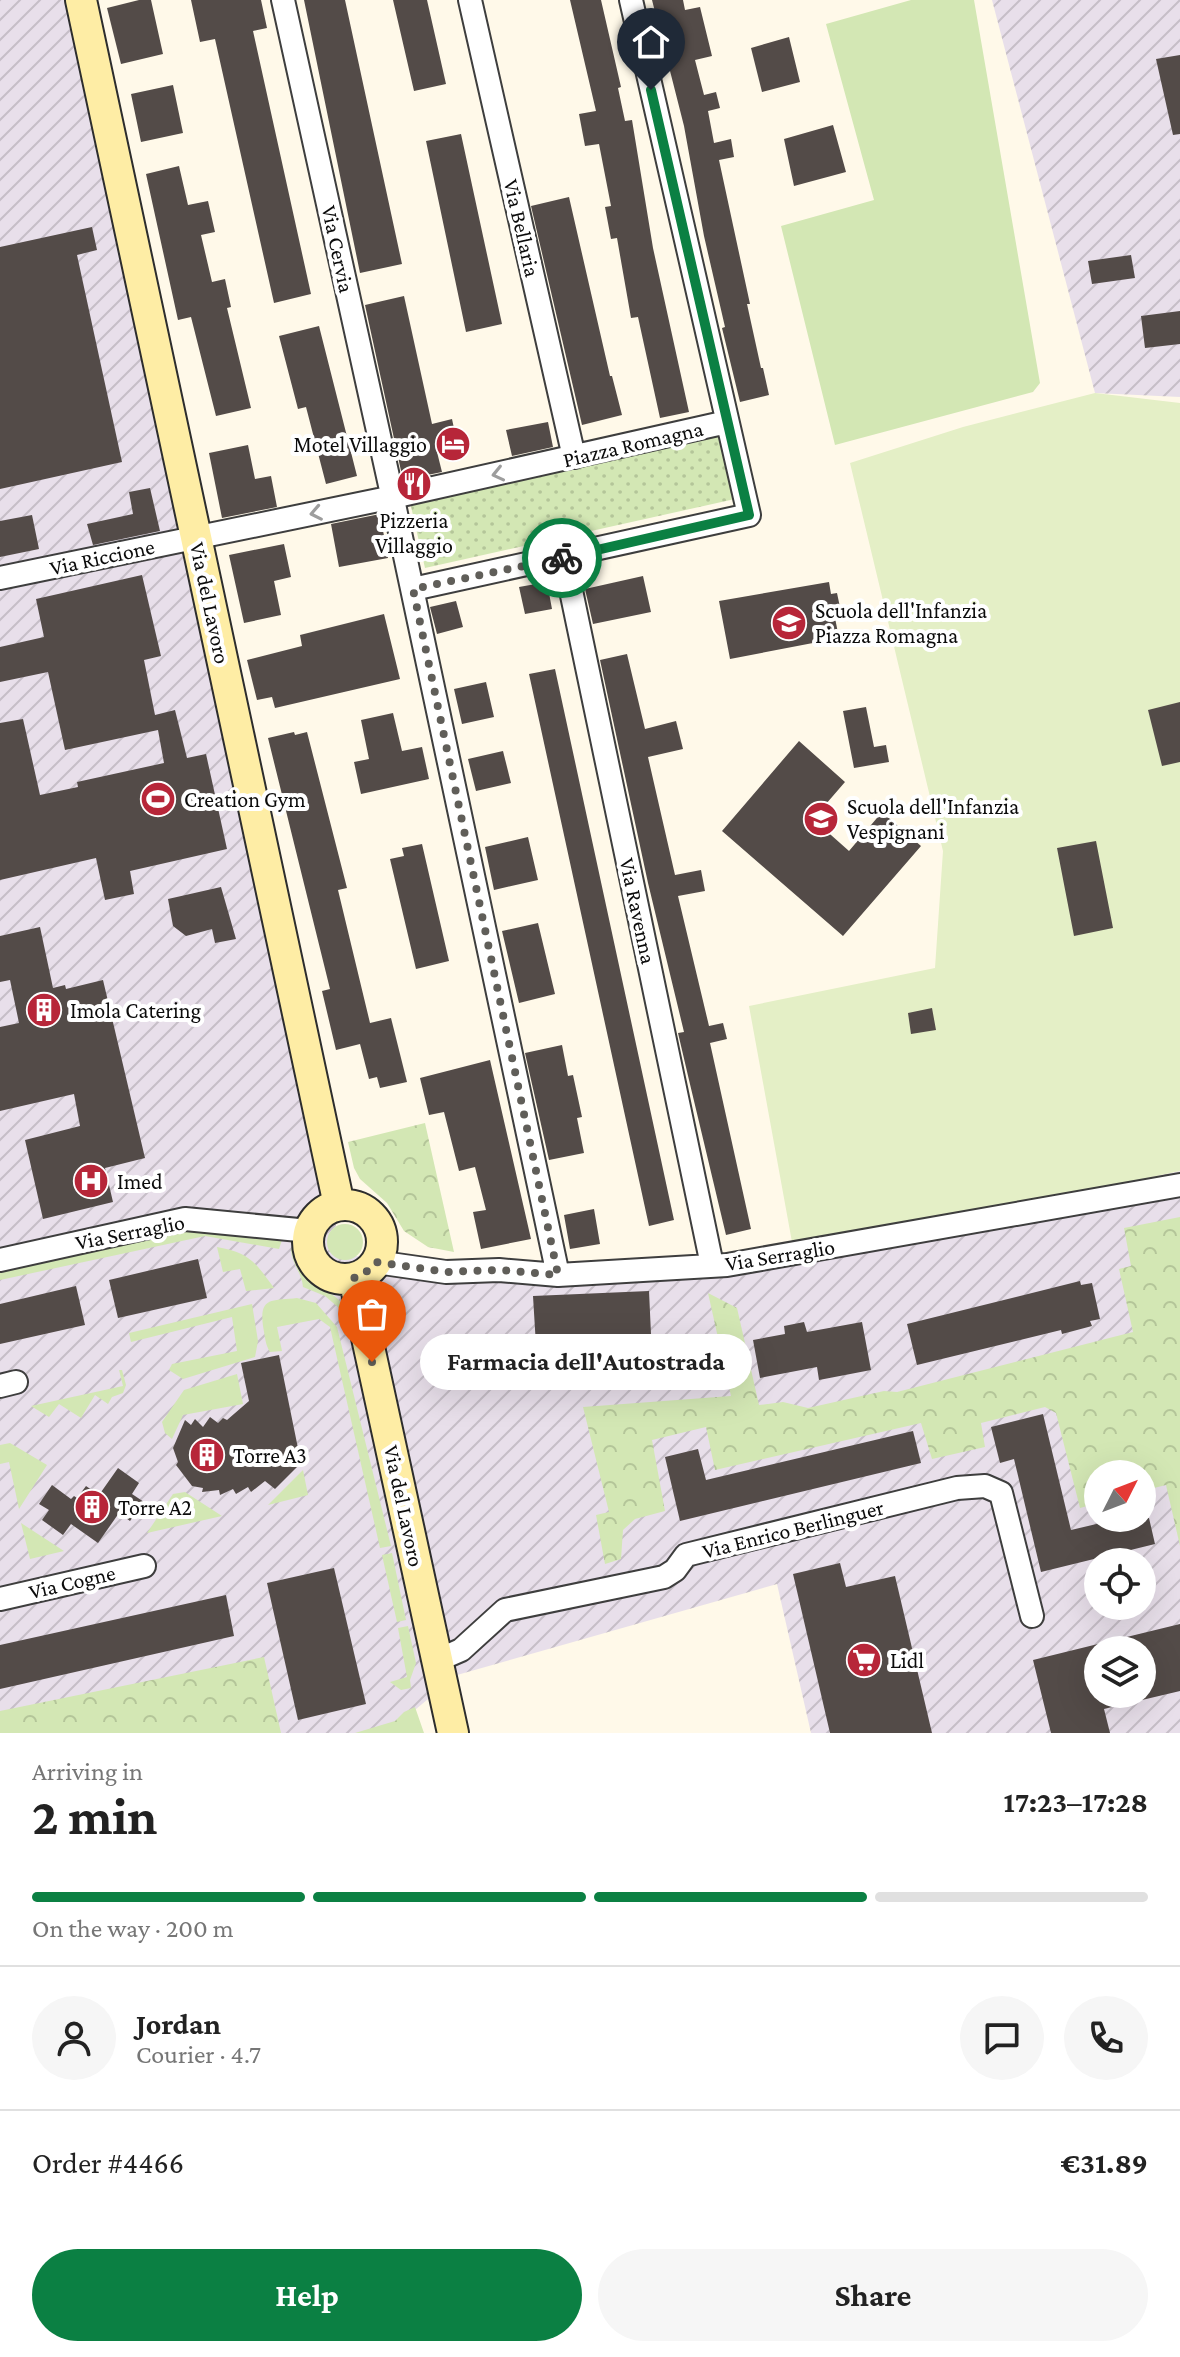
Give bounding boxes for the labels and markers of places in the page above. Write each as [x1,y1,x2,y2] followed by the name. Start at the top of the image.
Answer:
[617,8,685,90] pin
[434,425,472,463] hotel icon: Motel Villaggio
[293,432,427,457] place label: Motel Villaggio
[395,465,433,503] restaurant icon: Pizzeria Villaggio
[375,508,453,558] place label: Pizzeria Villaggio
[815,598,987,648] place label: Scuola dell'Infanzia Piazza Romagna
[770,604,808,642] school or university icon: Scuola dell'Infanzia Piazza Romagna
[139,780,177,818] sports icon: Creation Gym
[184,787,306,812] place label: Creation Gym
[847,794,1019,844] place label: Scuola dell'Infanzia Vespignani
[802,800,840,838] school or university icon: Scuola dell'Infanzia Vespignani
[25,991,63,1029] building icon: Imola Catering
[70,998,202,1023] place label: Imola Catering
[72,1162,110,1200] hospital icon: Imed
[117,1169,163,1194] place label: Imed
[338,1280,406,1362] pin
[420,1334,752,1390] callout: Farmacia dell'Autostrada
[188,1436,226,1474] building icon: Torre A3
[233,1443,307,1468] place label: Torre A3
[73,1488,111,1526] building icon: Torre A2
[118,1495,192,1520] place label: Torre A2
[845,1641,883,1679] supermarket icon: Lidl
[890,1648,924,1673] place label: Lidl

